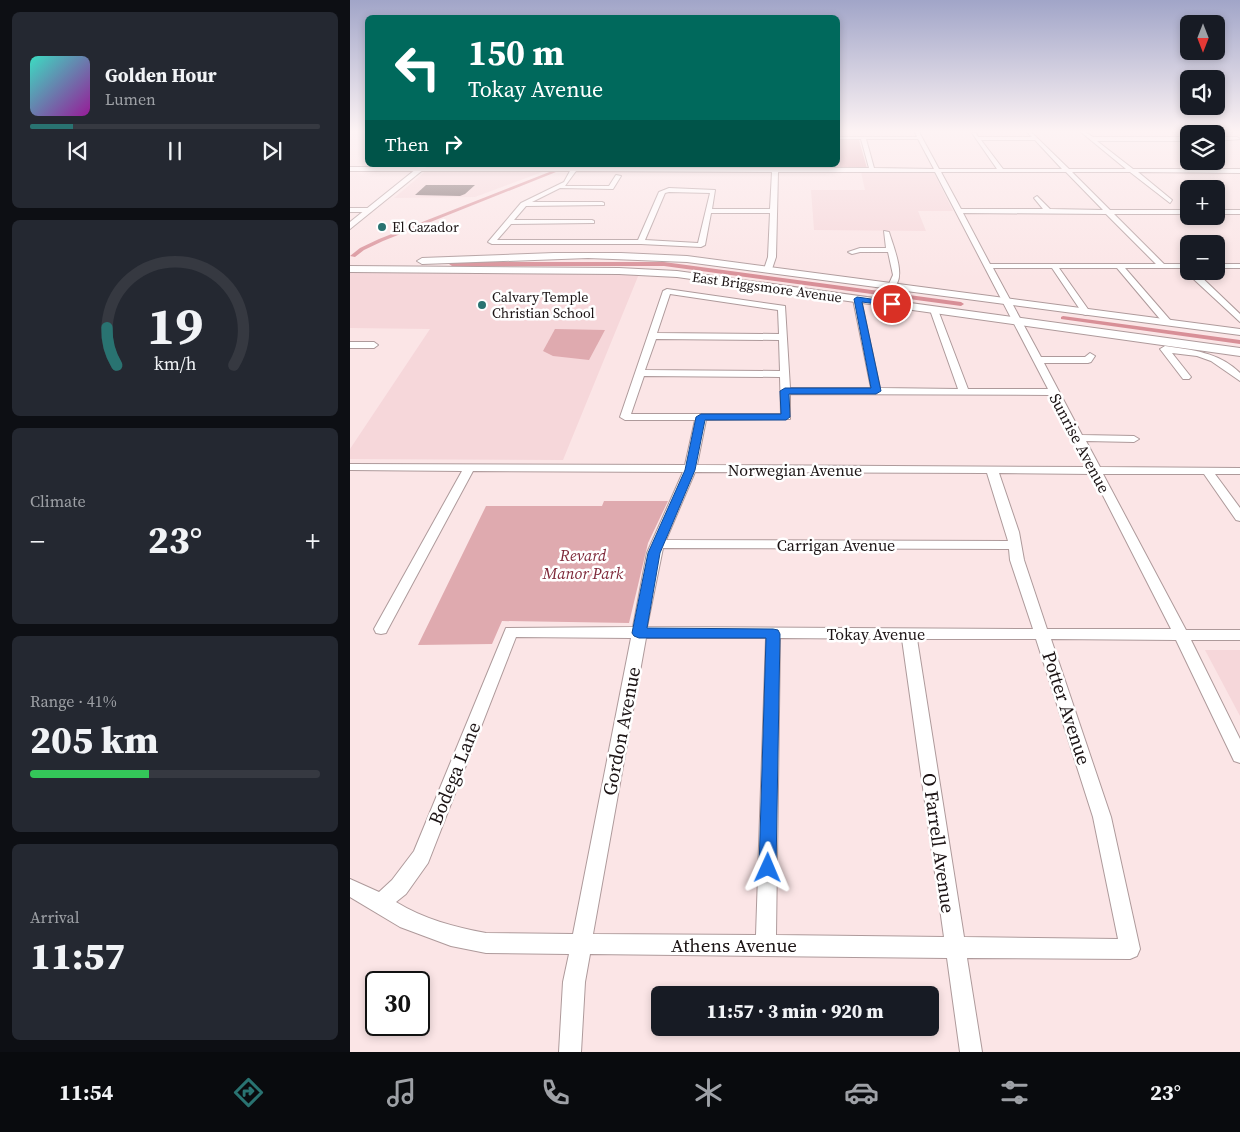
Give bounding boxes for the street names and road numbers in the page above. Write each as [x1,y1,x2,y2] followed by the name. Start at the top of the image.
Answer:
[691,267,843,307] street label: East Briggsmore Avenue
[1044,389,1116,497] street label: Sunrise Avenue
[728,459,862,481] street label: Norwegian Avenue
[777,534,895,556] street label: Carrigan Avenue
[827,623,925,645] street label: Tokay Avenue
[1036,648,1098,768] street label: Potter Avenue
[596,664,646,798] street label: Gordon Avenue
[422,718,486,828] street label: Bodega Lane
[916,771,962,915] street label: O Farrell Avenue
[671,932,797,958] street label: Athens Avenue

